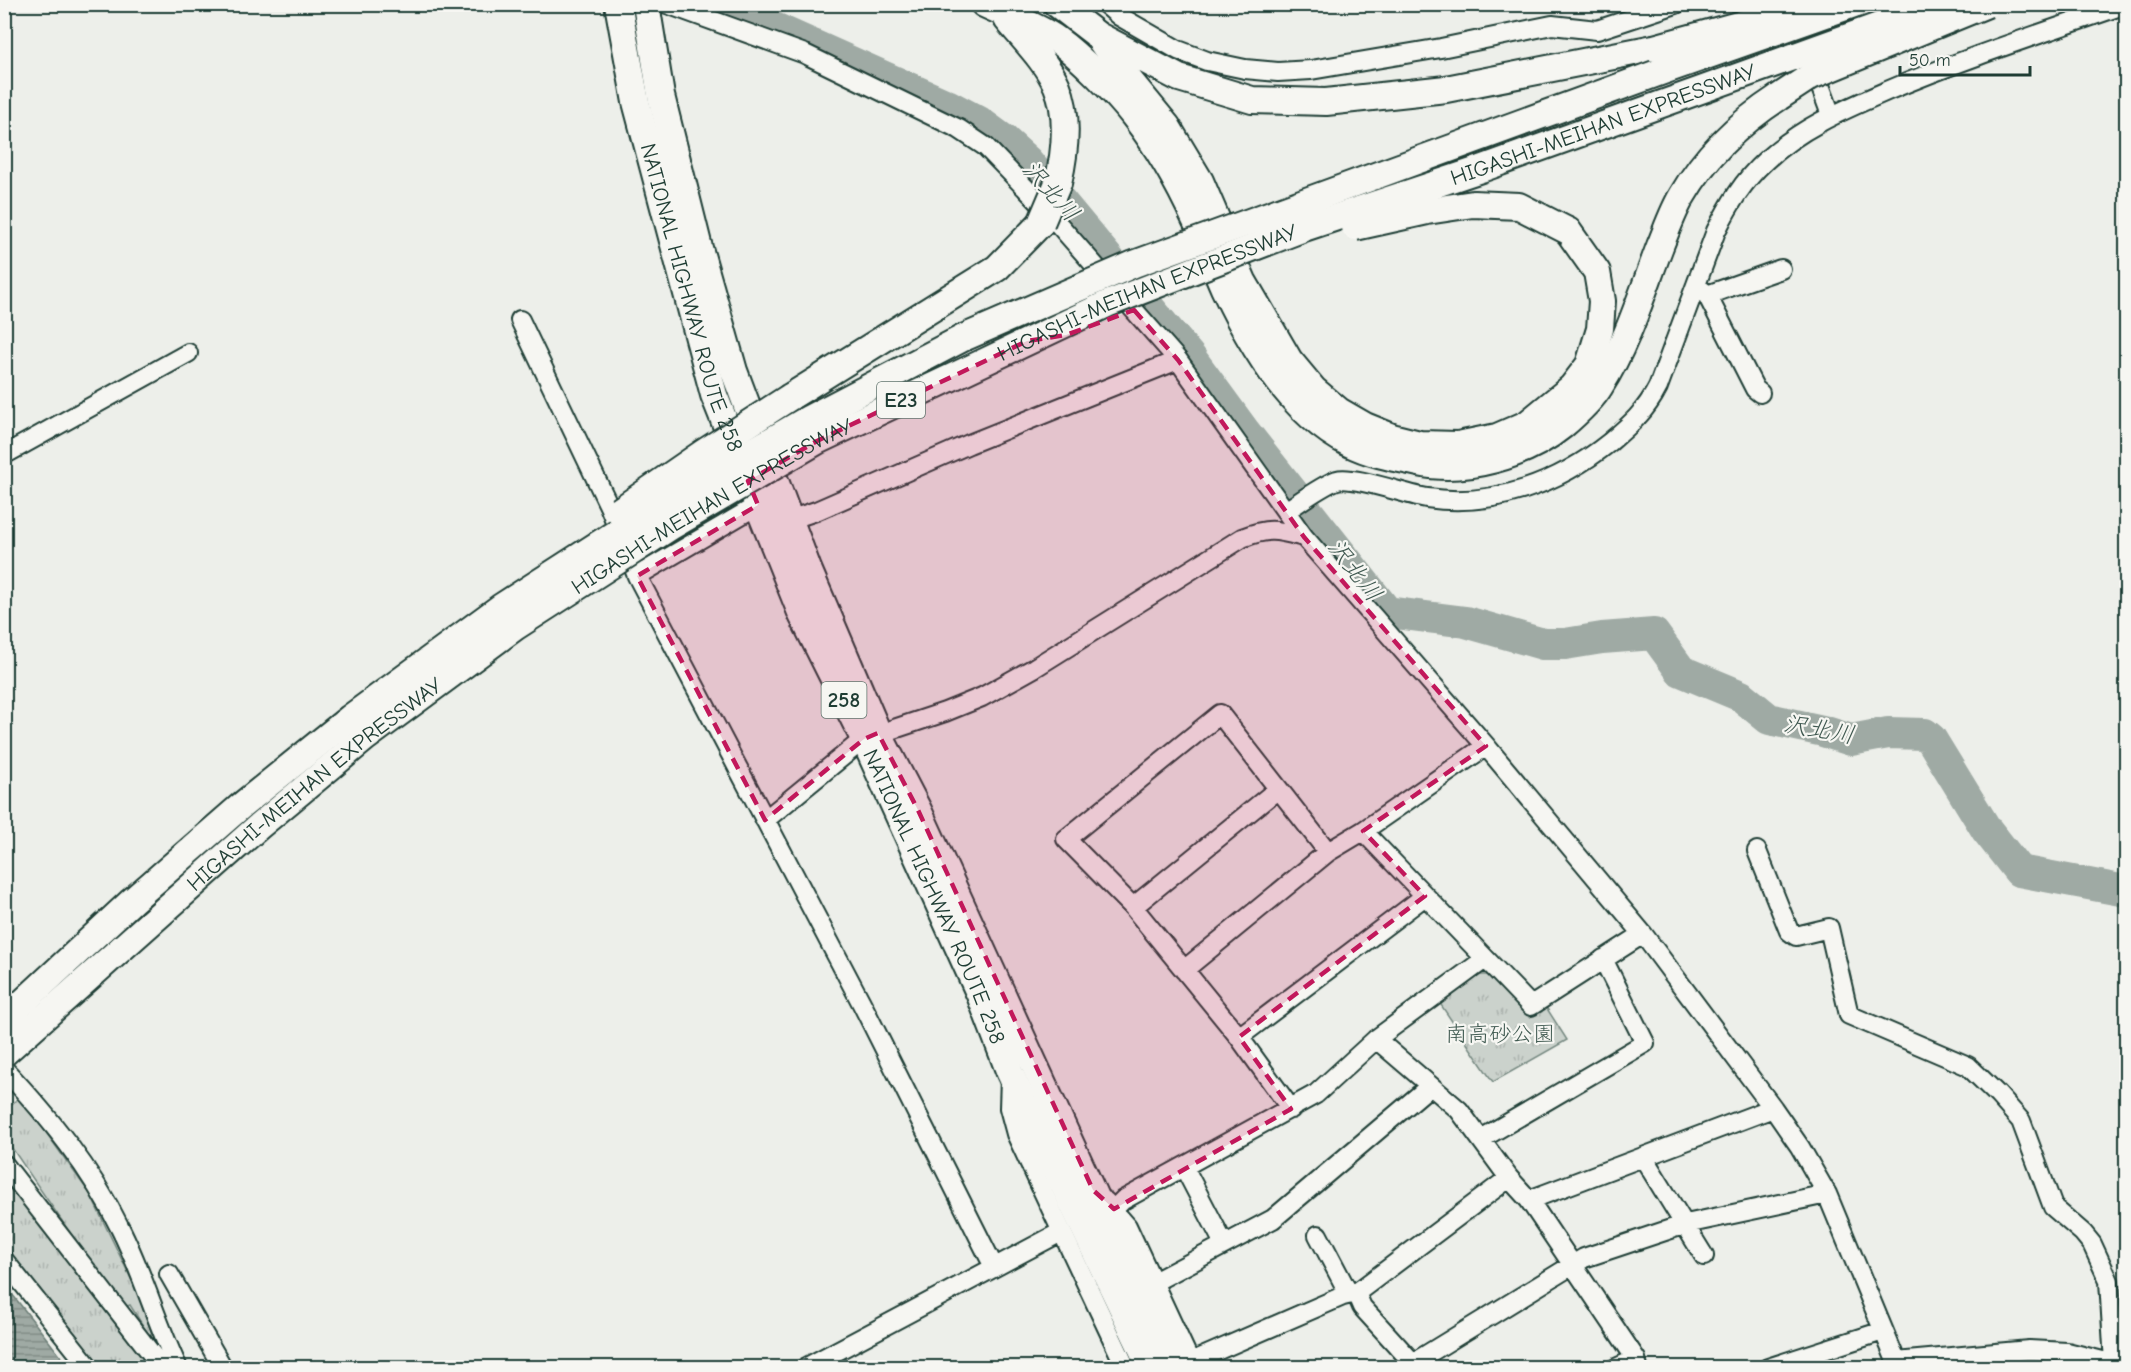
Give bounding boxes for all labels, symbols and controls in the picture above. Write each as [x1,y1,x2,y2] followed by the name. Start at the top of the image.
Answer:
[1900,39,2030,77] scale bar
[1909,50,1951,71] text: 50 m
[1447,58,1760,191] street label: HIGASHI-MEIHAN EXPRESSWAY
[635,141,748,456] street label: NATIONAL HIGHWAY ROUTE 258
[1017,155,1085,227] water label: 沢北川
[993,219,1301,367] street label: HIGASHI-MEIHAN EXPRESSWAY
[877,382,925,418] road number: E23
[567,413,857,600] street label: HIGASHI-MEIHAN EXPRESSWAY
[1322,533,1388,607] water label: 沢北川
[182,672,448,897] street label: HIGASHI-MEIHAN EXPRESSWAY
[822,682,866,718] road number: 258
[1781,709,1857,749] water label: 沢北川
[857,745,1011,1048] street label: NATIONAL HIGHWAY ROUTE 258
[1445,1021,1555,1047] park label: 南高砂公園

